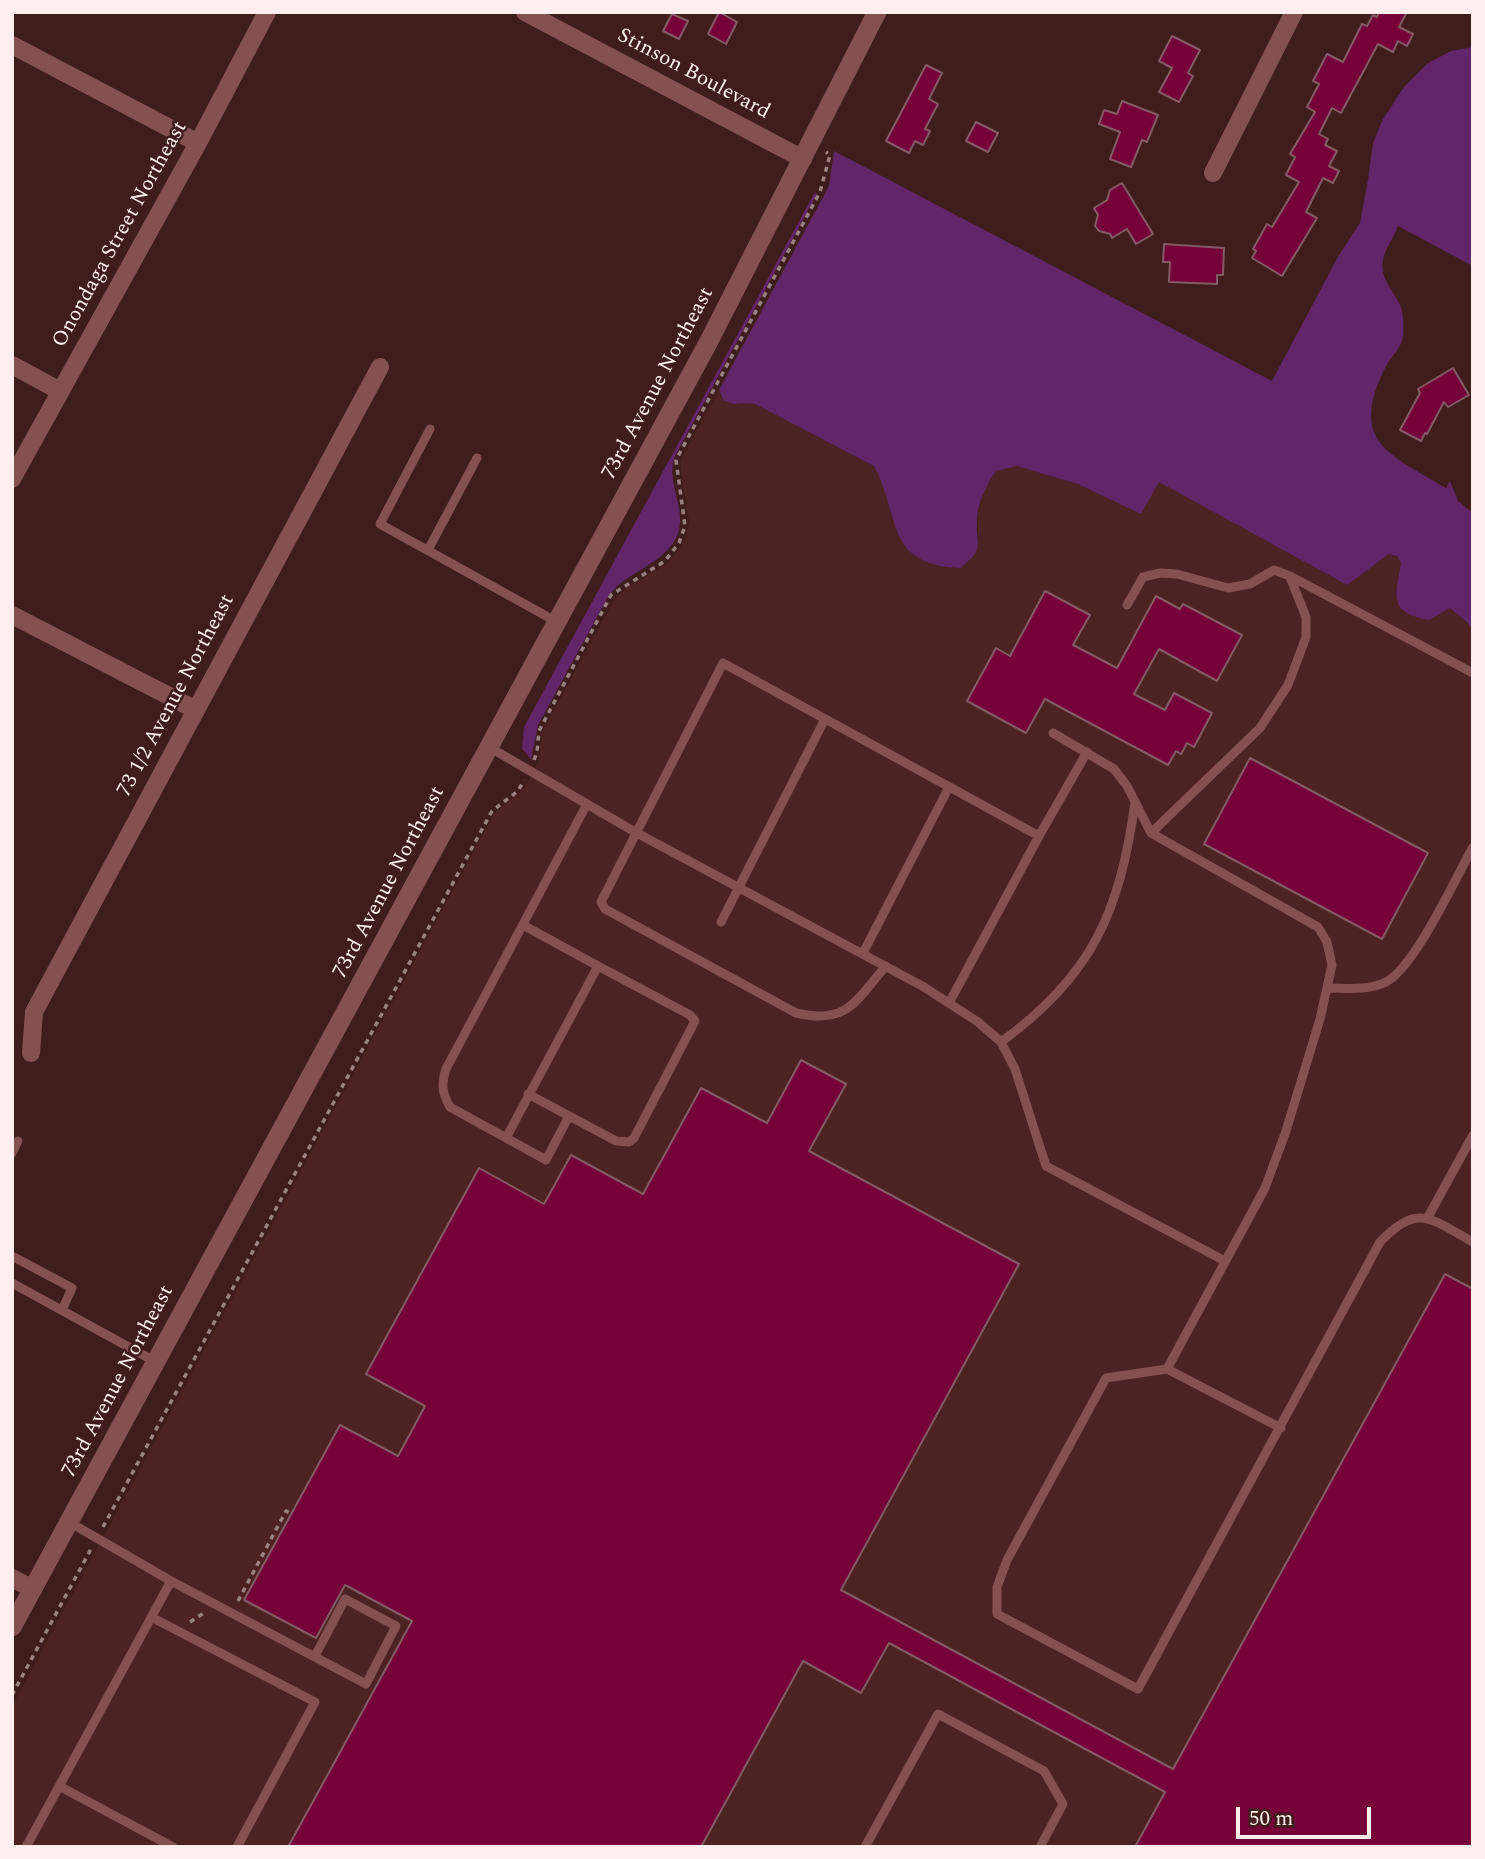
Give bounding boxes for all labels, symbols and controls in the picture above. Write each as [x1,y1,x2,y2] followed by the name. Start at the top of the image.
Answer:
[612,24,774,126] street label: Stinson Boulevard
[48,118,194,352] street label: Onondaga Street Northeast
[598,284,720,484] street label: 73rd Avenue Northeast
[113,591,241,801] street label: 73 1/2 Avenue Northeast
[329,783,451,983] street label: 73rd Avenue Northeast
[58,1282,180,1482] street label: 73rd Avenue Northeast
[1240,1792,1375,1836] scale bar
[1249,1803,1293,1835] text: 50 m

